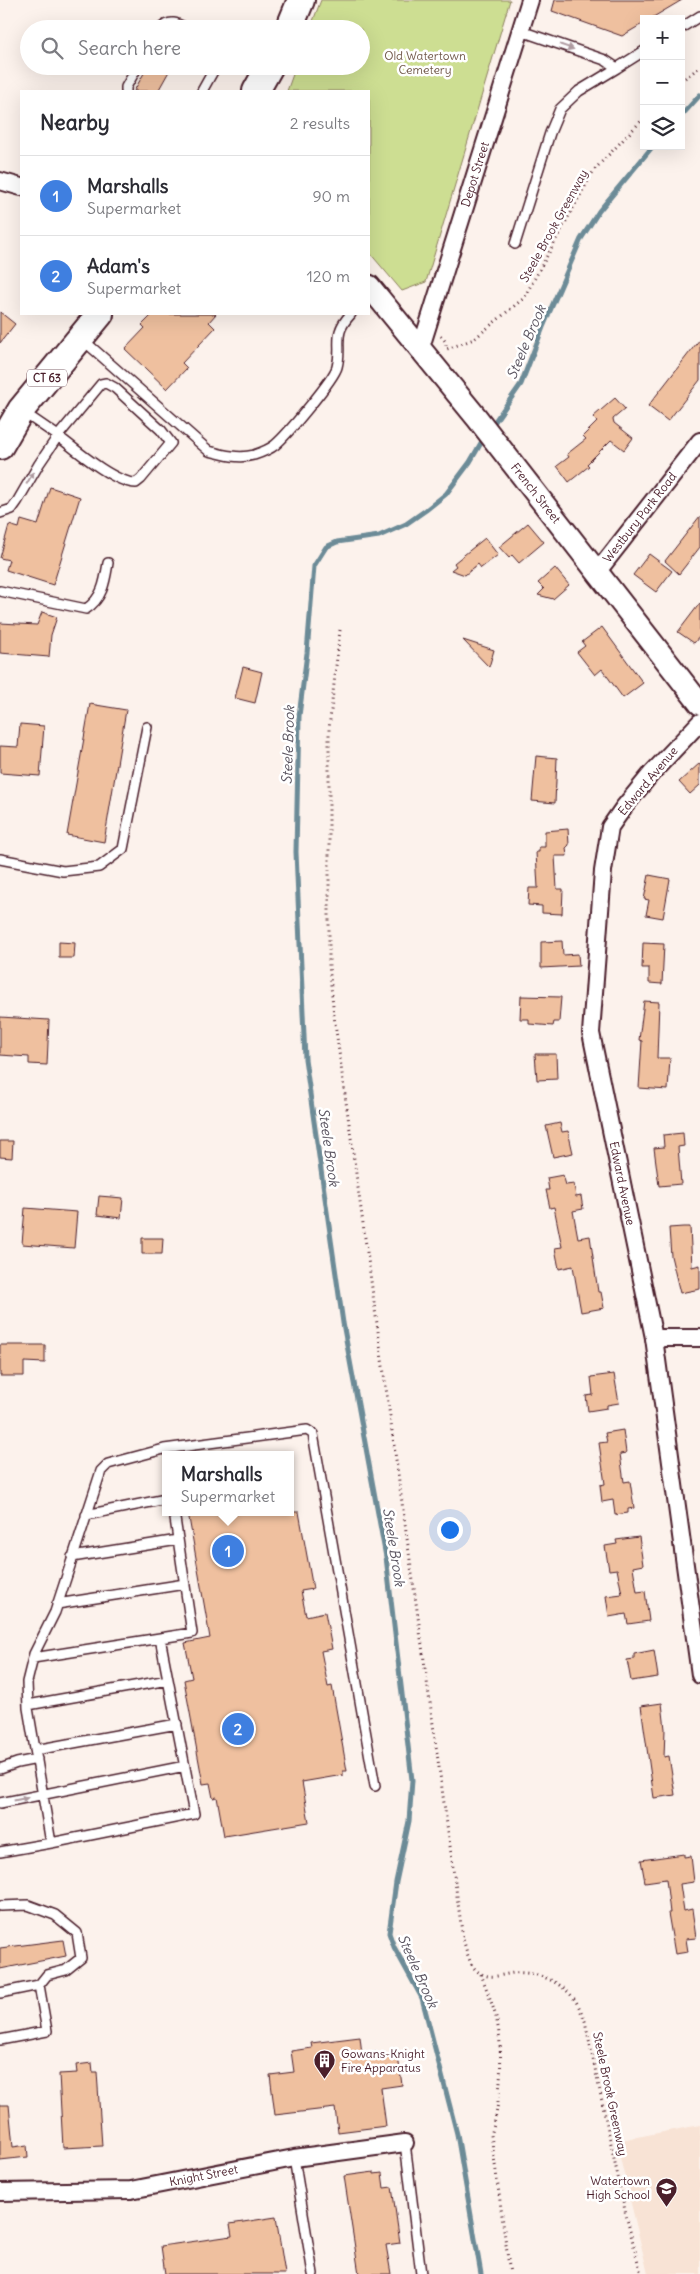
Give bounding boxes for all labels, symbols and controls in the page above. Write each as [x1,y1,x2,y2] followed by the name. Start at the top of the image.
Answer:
[640,15,685,150] map controls
[640,15,685,60] button: +
[20,20,370,75] search box
[38,34,66,62] icon: search
[78,36,181,60] text: Search here
[559,44,574,51] one-way arrow
[384,48,466,77] park label: Old Watertown Cemetery
[640,60,685,105] button: −
[640,105,685,150] button: layers
[40,109,110,136] text: Nearby
[290,113,350,133] text: 2 results
[458,140,492,209] street label: Depot Street
[516,167,591,285] street label: Steele Brook Greenway
[87,174,169,198] text: Marshalls
[53,186,59,206] text: 1
[312,186,350,206] text: 90 m
[87,198,181,218] text: Supermarket
[87,254,150,278] text: Adam's
[52,266,60,286] text: 2
[307,266,350,286] text: 120 m
[87,278,181,298] text: Supermarket
[502,301,550,382] water label: Steele Brook
[27,369,67,386] road number: CT 63
[508,460,564,526] street label: French Street
[600,469,680,565] street label: Westbury Park Road
[26,472,35,485] one-way arrow
[278,704,298,785] water label: Steele Brook
[615,743,681,818] street label: Edward Avenue
[315,1107,344,1188] water label: Steele Brook
[607,1140,639,1226] street label: Edward Avenue
[162,1451,294,1516] popup
[181,1462,262,1486] text: Marshalls
[181,1486,275,1506] text: Supermarket
[379,1507,409,1588] water label: Steele Brook
[437,1517,463,1543] your location
[212,1532,244,1570] pin: 1
[222,1710,254,1748] pin: 2
[14,1794,30,1802] one-way arrow
[394,1931,443,2011] water label: Steele Brook
[590,2030,631,2157] street label: Steele Brook Greenway
[341,2046,425,2075] place label: Gowans-Knight Fire Apparatus
[313,2049,337,2080] building icon: Gowans-Knight Fire Apparatus
[168,2161,239,2189] street label: Knight Street
[586,2173,650,2202] place label: Watertown High School
[654,2176,678,2207] school or university icon: Watertown High School

